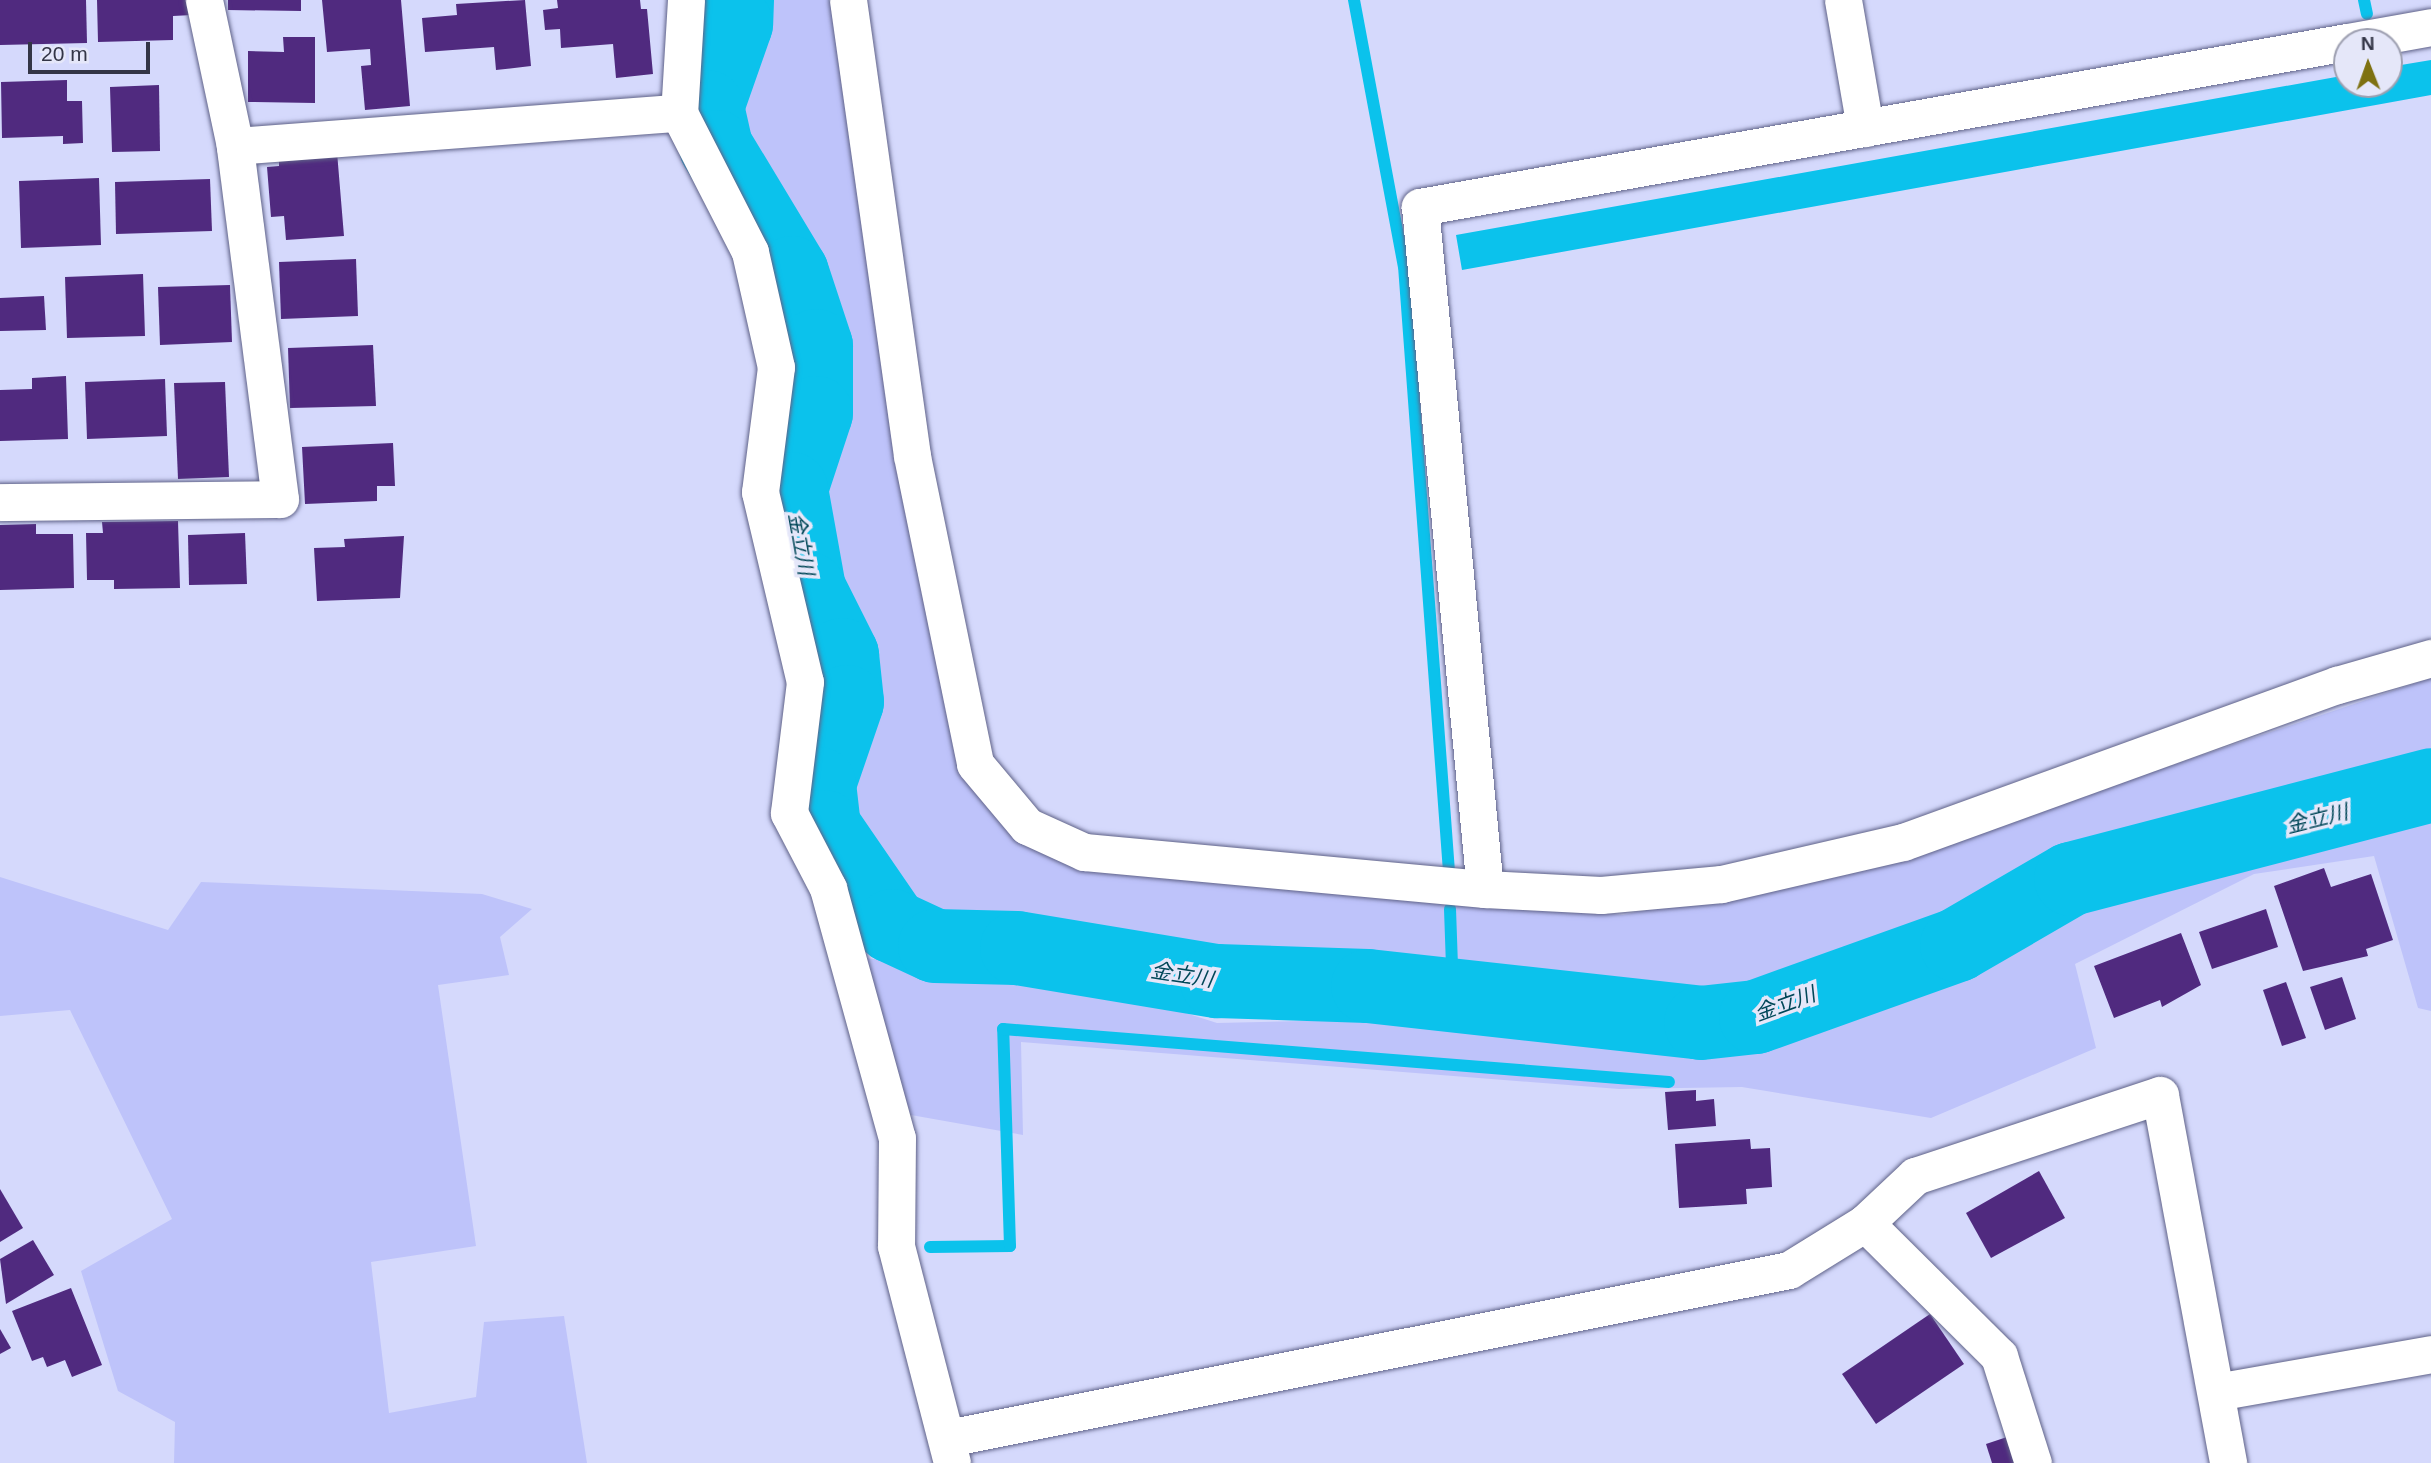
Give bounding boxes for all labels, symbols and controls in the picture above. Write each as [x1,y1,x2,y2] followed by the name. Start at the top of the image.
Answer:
[32,28,154,72] scale bar
[2333,28,2403,98] north arrow
[2361,33,2375,54] text: N
[41,42,88,65] text: 20 m
[783,511,819,577] water label: 金立川
[2283,799,2351,839] water label: 金立川
[1149,958,1215,992] water label: 金立川
[1751,981,1819,1027] water label: 金立川

